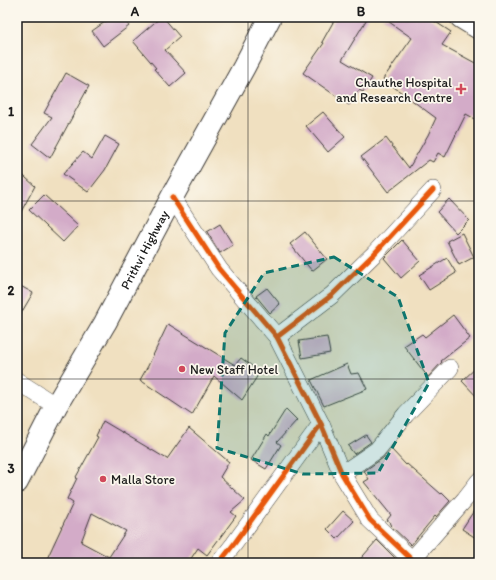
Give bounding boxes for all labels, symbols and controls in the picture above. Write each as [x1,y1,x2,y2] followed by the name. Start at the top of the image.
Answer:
[130,4,140,19] text: A
[357,4,366,19] text: B
[336,75,452,105] place label: Chauthe Hospital and Research Centre
[455,83,467,95] marker: Chauthe Hospital and Research Centre
[8,104,14,119] text: 1
[117,207,171,292] street label: Prithvi Highway
[8,283,15,298] text: 2
[190,362,278,377] place label: New Staff Hotel
[177,364,187,374] marker: New Staff Hotel
[7,461,15,476] text: 3
[111,472,175,487] place label: Malla Store
[98,474,108,484] marker: Malla Store

